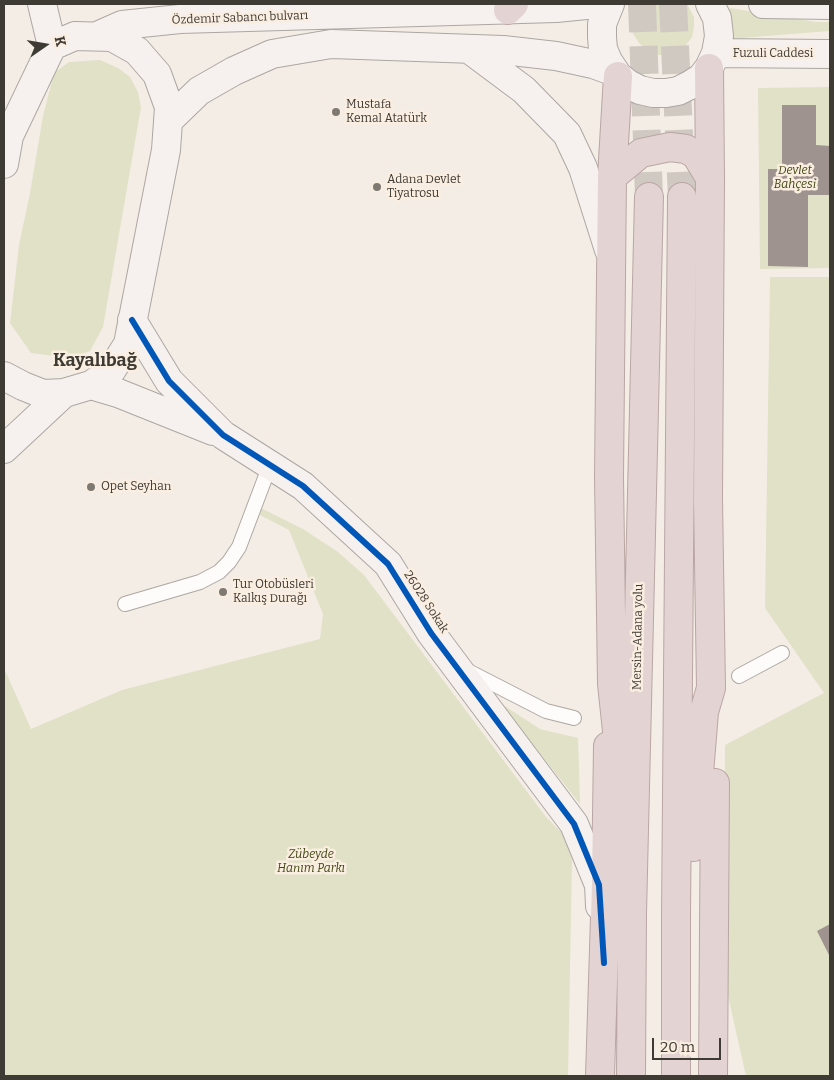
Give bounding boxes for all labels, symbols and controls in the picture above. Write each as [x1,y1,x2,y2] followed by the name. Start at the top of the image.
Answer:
[171,8,309,28] street label: Özdemir Sabancı bulvarı
[20,20,70,70] north arrow
[51,35,70,48] text: K
[733,47,813,61] street label: Fuzuli Caddesi
[346,98,427,126] place label: Mustafa Kemal Atatürk
[330,106,342,118] marker: Mustafa Kemal Atatürk
[774,164,816,192] park label: Devlet Bahçesi
[387,173,461,201] place label: Adana Devlet Tiyatrosu
[371,181,383,193] marker: Adana Devlet Tiyatrosu
[53,350,137,372] district label: Kayalıbağ
[101,480,171,494] place label: Opet Seyhan
[85,481,97,493] marker: Opet Seyhan
[401,568,451,636] street label: 26028 Sokak
[233,578,314,606] place label: Tur Otobüsleri Kalkış Durağı
[630,584,646,690] street label: Mersin-Adana yolu
[217,586,229,598] marker: Tur Otobüsleri Kalkış Durağı
[277,848,345,876] park label: Zübeyde Hanım Parkı
[654,1028,723,1060] scale bar
[660,1038,695,1056] text: 20 m

